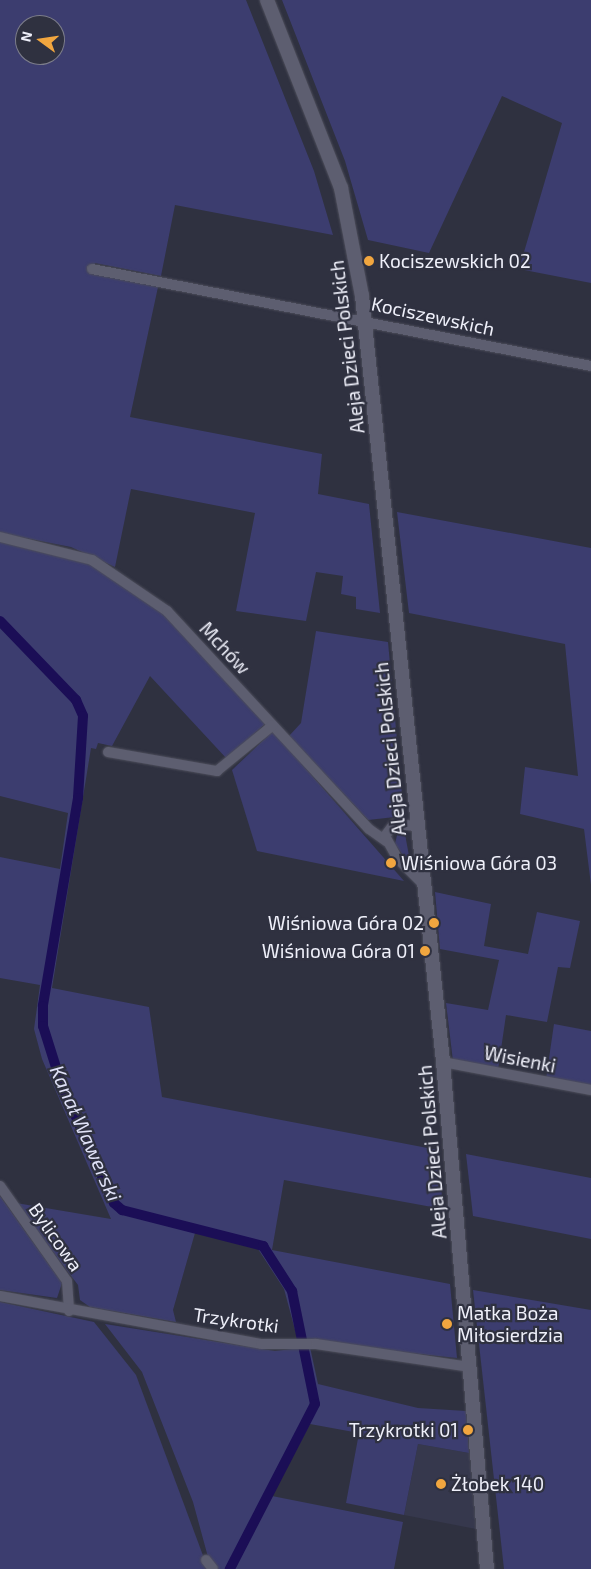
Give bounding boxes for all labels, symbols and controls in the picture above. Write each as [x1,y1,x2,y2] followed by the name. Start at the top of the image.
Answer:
[15,15,65,65] north arrow
[16,30,35,43] text: N
[379,250,531,272] place label: Kociszewskich 02
[363,255,375,267] marker: Kociszewskich 02
[325,259,369,435] street label: Aleja Dzieci Polskich
[369,292,497,340] street label: Kociszewskich
[195,617,255,679] street label: Mchów
[370,661,410,837] street label: Aleja Dzieci Polskich
[401,852,557,874] place label: Wiśniowa Góra 03
[385,857,397,869] marker: Wiśniowa Góra 03
[268,912,424,934] place label: Wiśniowa Góra 02
[428,917,440,929] marker: Wiśniowa Góra 02
[262,940,415,962] place label: Wiśniowa Góra 01
[419,945,431,957] marker: Wiśniowa Góra 01
[482,1041,558,1077] street label: Wisienki
[45,1061,127,1205] water label: Kanał Wawerski
[413,1064,451,1240] street label: Aleja Dzieci Polskich
[24,1198,88,1276] street label: Bylicowa
[457,1302,563,1346] place label: Matka Boża Miłosierdzia
[192,1303,280,1337] street label: Trzykrotki
[441,1318,453,1330] marker: Matka Boża Miłosierdzia
[349,1419,458,1441] place label: Trzykrotki 01
[462,1424,474,1436] marker: Trzykrotki 01
[451,1473,544,1495] place label: Żłobek 140
[435,1478,447,1490] marker: Żłobek 140

